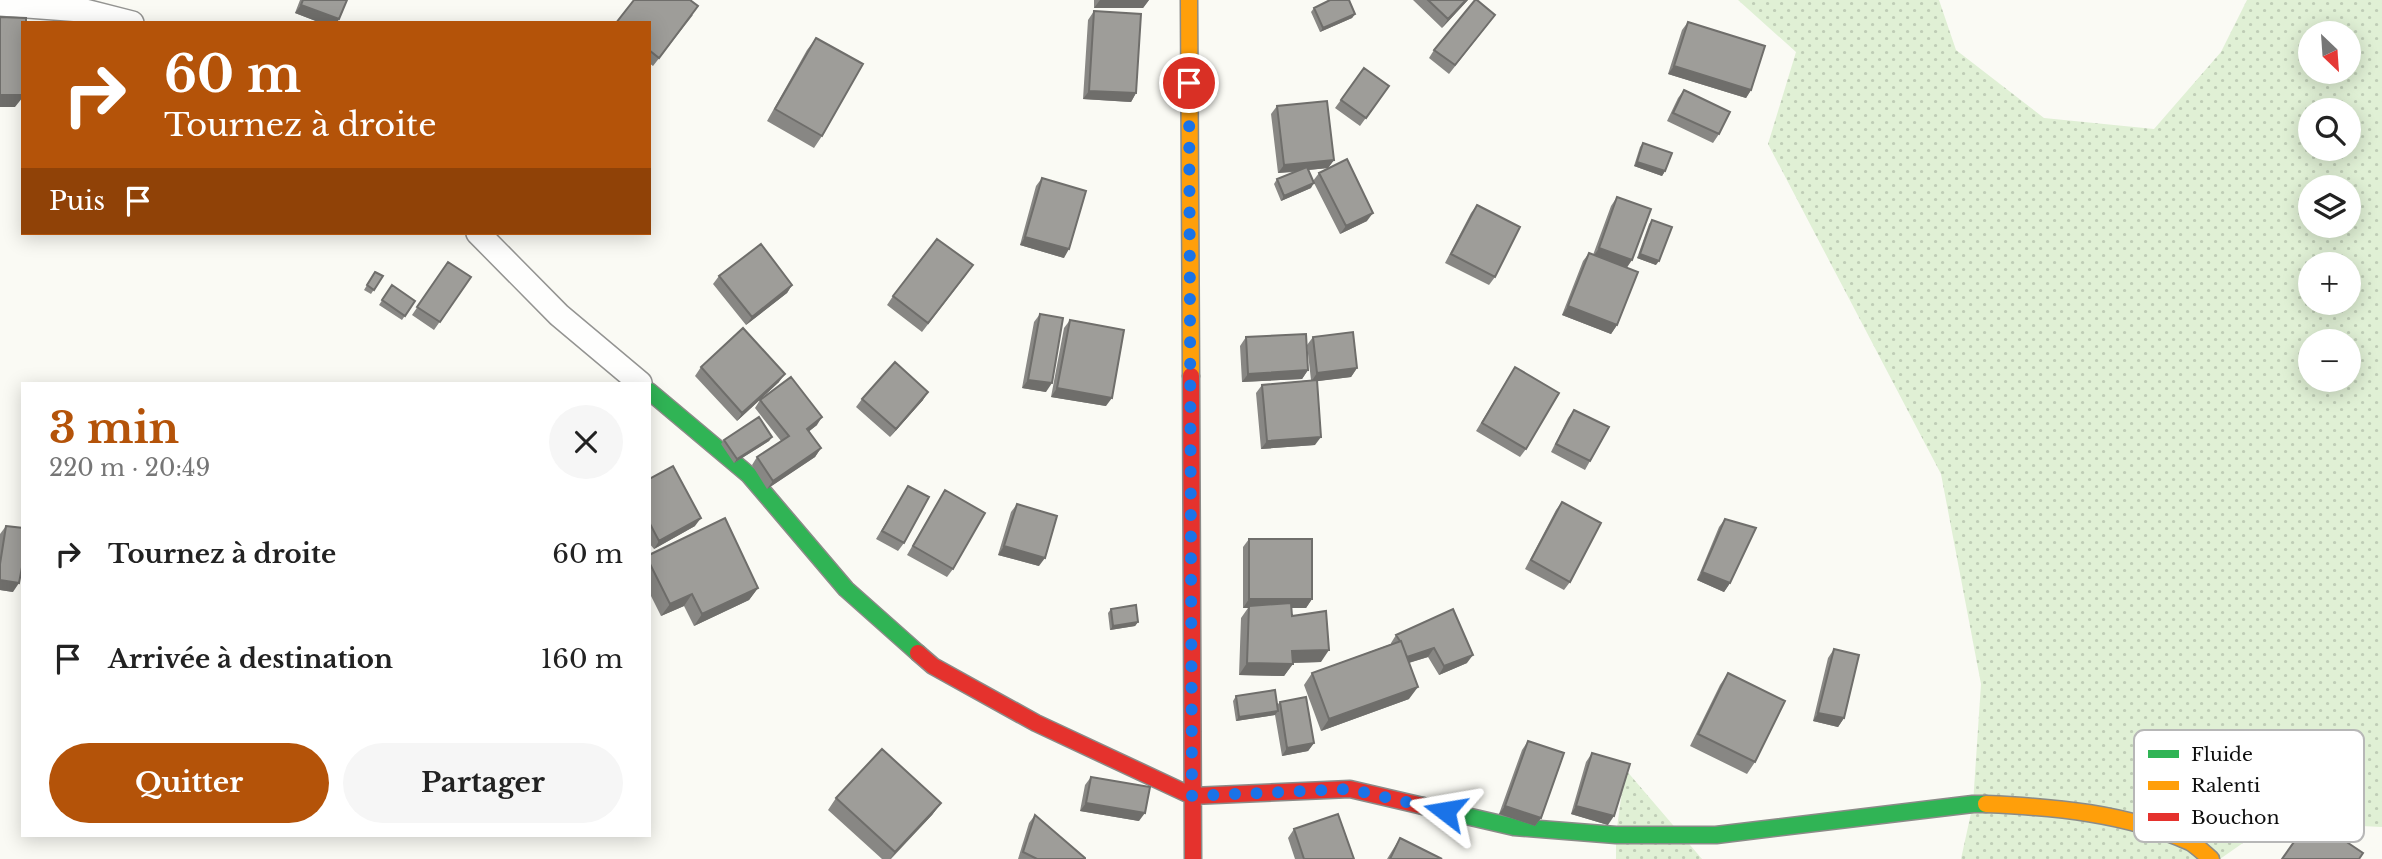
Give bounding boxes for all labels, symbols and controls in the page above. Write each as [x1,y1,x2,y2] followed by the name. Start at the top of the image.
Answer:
[2298,21,2361,84] north arrow
[2298,21,2361,392] map controls
[164,44,301,105] text: 60 m
[49,49,140,140] icon: right
[1159,53,1219,113] pin
[1170,64,1208,102] icon: arrive
[2298,98,2361,161] button: search
[164,105,437,145] text: Tournez à droite
[2298,175,2361,238] button: layers
[119,182,157,220] icon: arrive
[49,185,105,217] text: Puis
[2298,252,2361,315] button: +
[2298,329,2361,392] button: −
[49,402,179,454] text: 3 min
[549,405,623,479] button: close
[49,454,210,482] text: 220 m · 20:49
[49,535,87,573] icon: right
[108,538,336,570] text: Tournez à droite
[552,538,623,570] text: 60 m
[49,640,87,678] icon: arrive
[108,643,393,675] text: Arrivée à destination
[541,643,623,675] text: 160 m
[2134,730,2364,842] legend
[49,743,329,823] button: Quitter
[343,743,623,823] button: Partager
[2191,743,2253,766] text: Fluide
[1408,774,1482,848] position arrow
[2191,774,2261,797] text: Ralenti
[2191,806,2280,829] text: Bouchon

